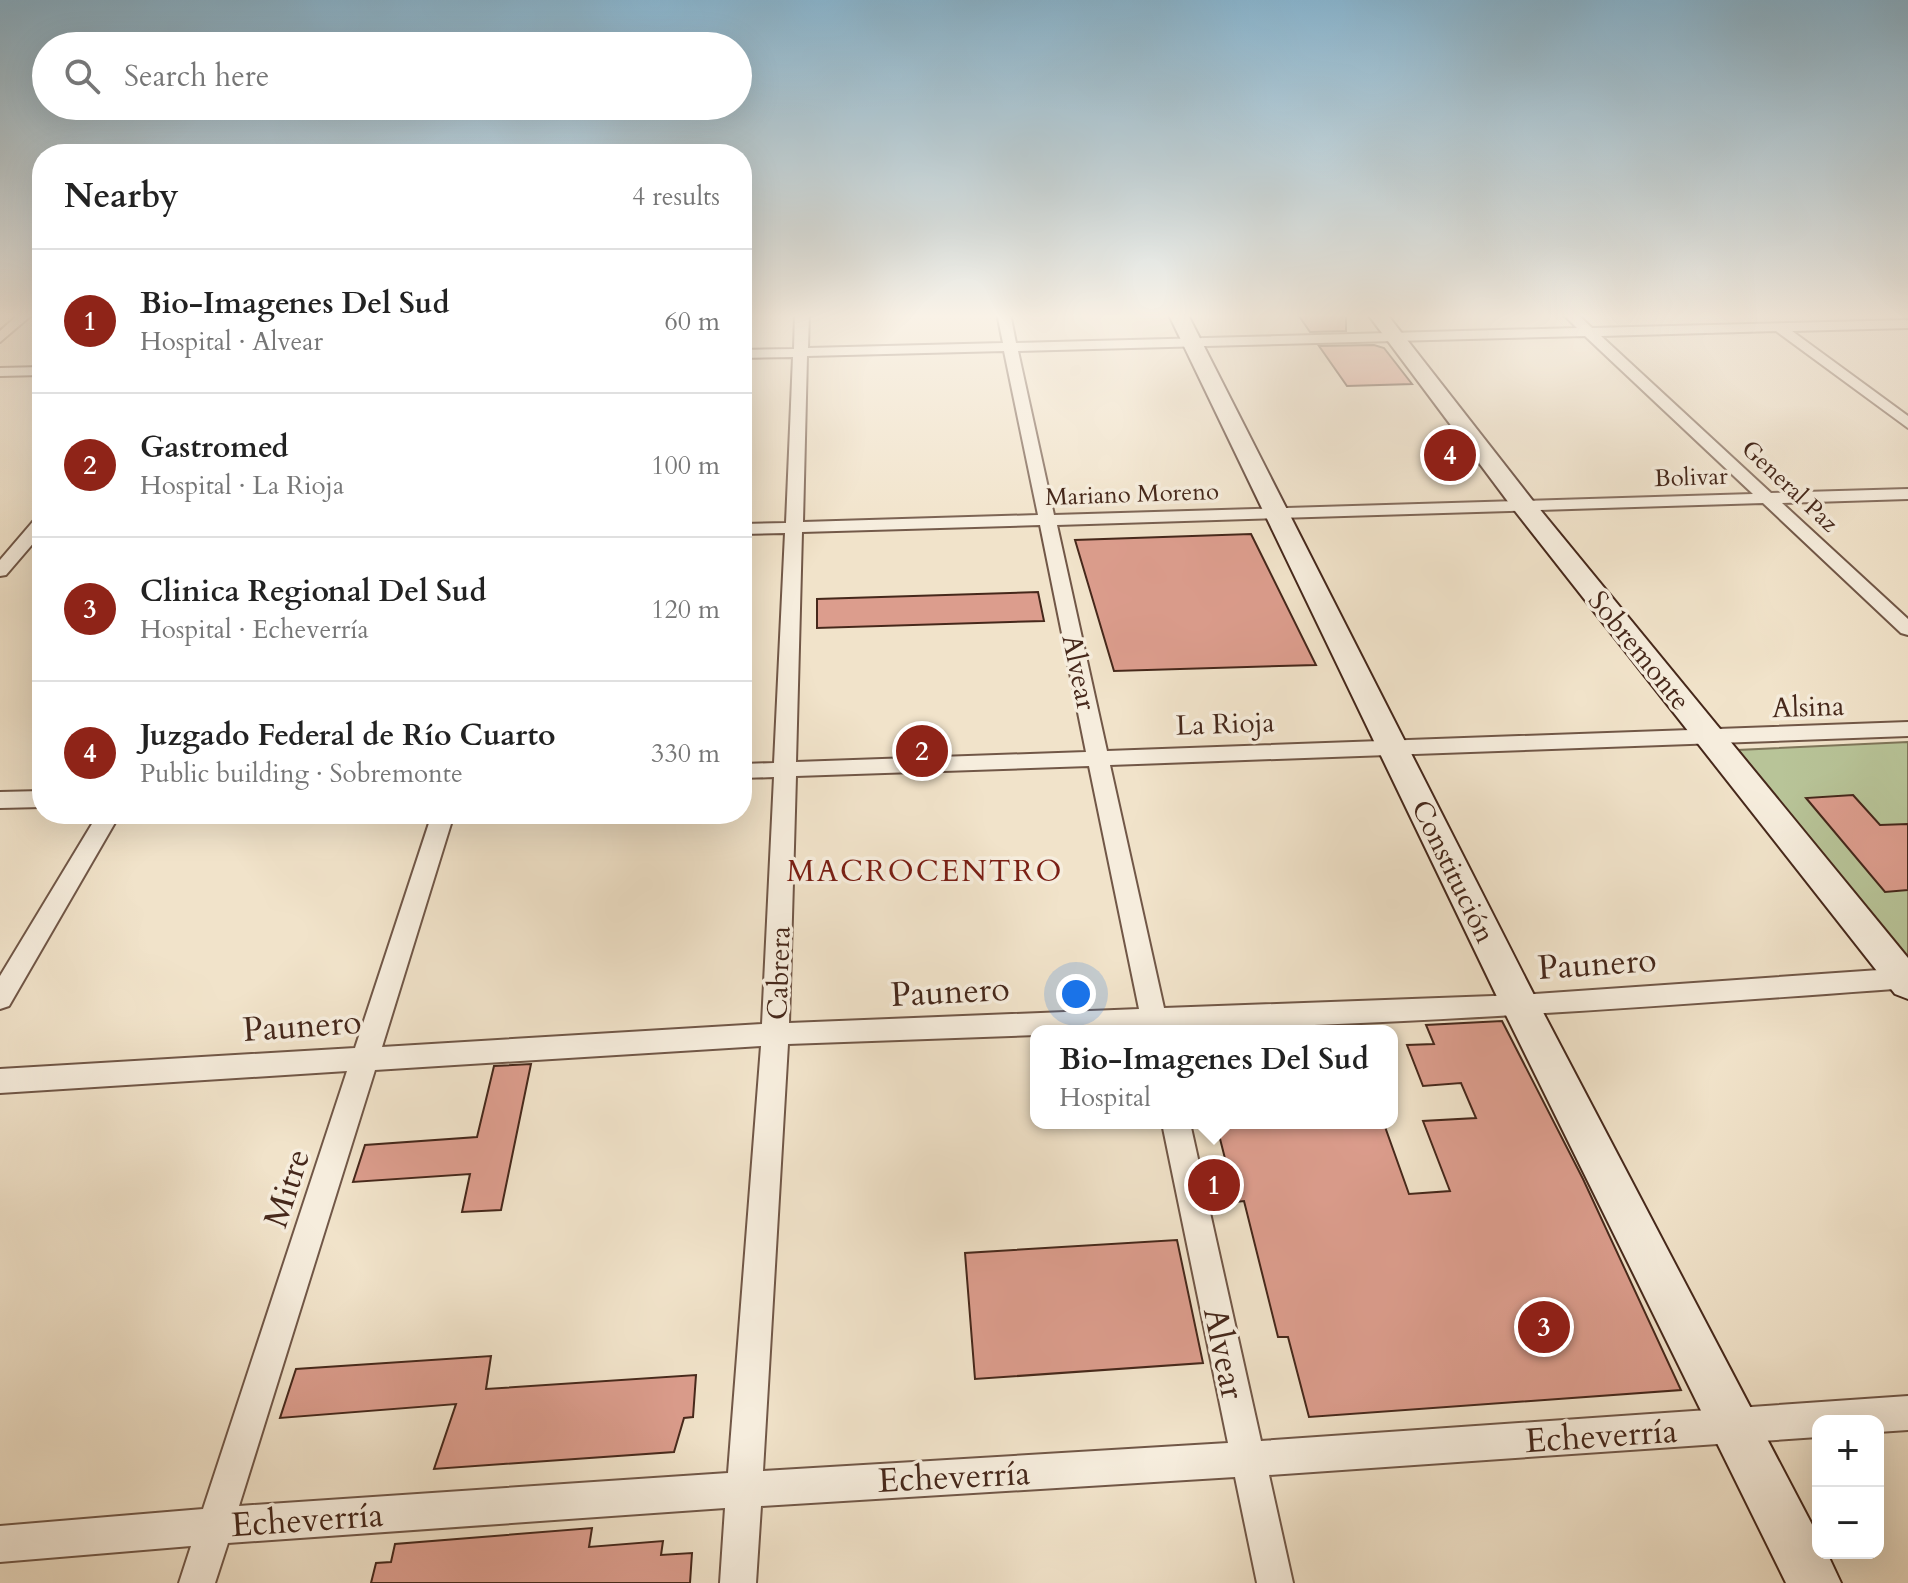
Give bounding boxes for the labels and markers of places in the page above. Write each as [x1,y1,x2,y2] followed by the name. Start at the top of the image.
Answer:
[1424,425,1476,485] pin: 4
[896,721,948,781] pin: 2
[1188,1155,1240,1215] pin: 1
[1518,1297,1570,1357] pin: 3

